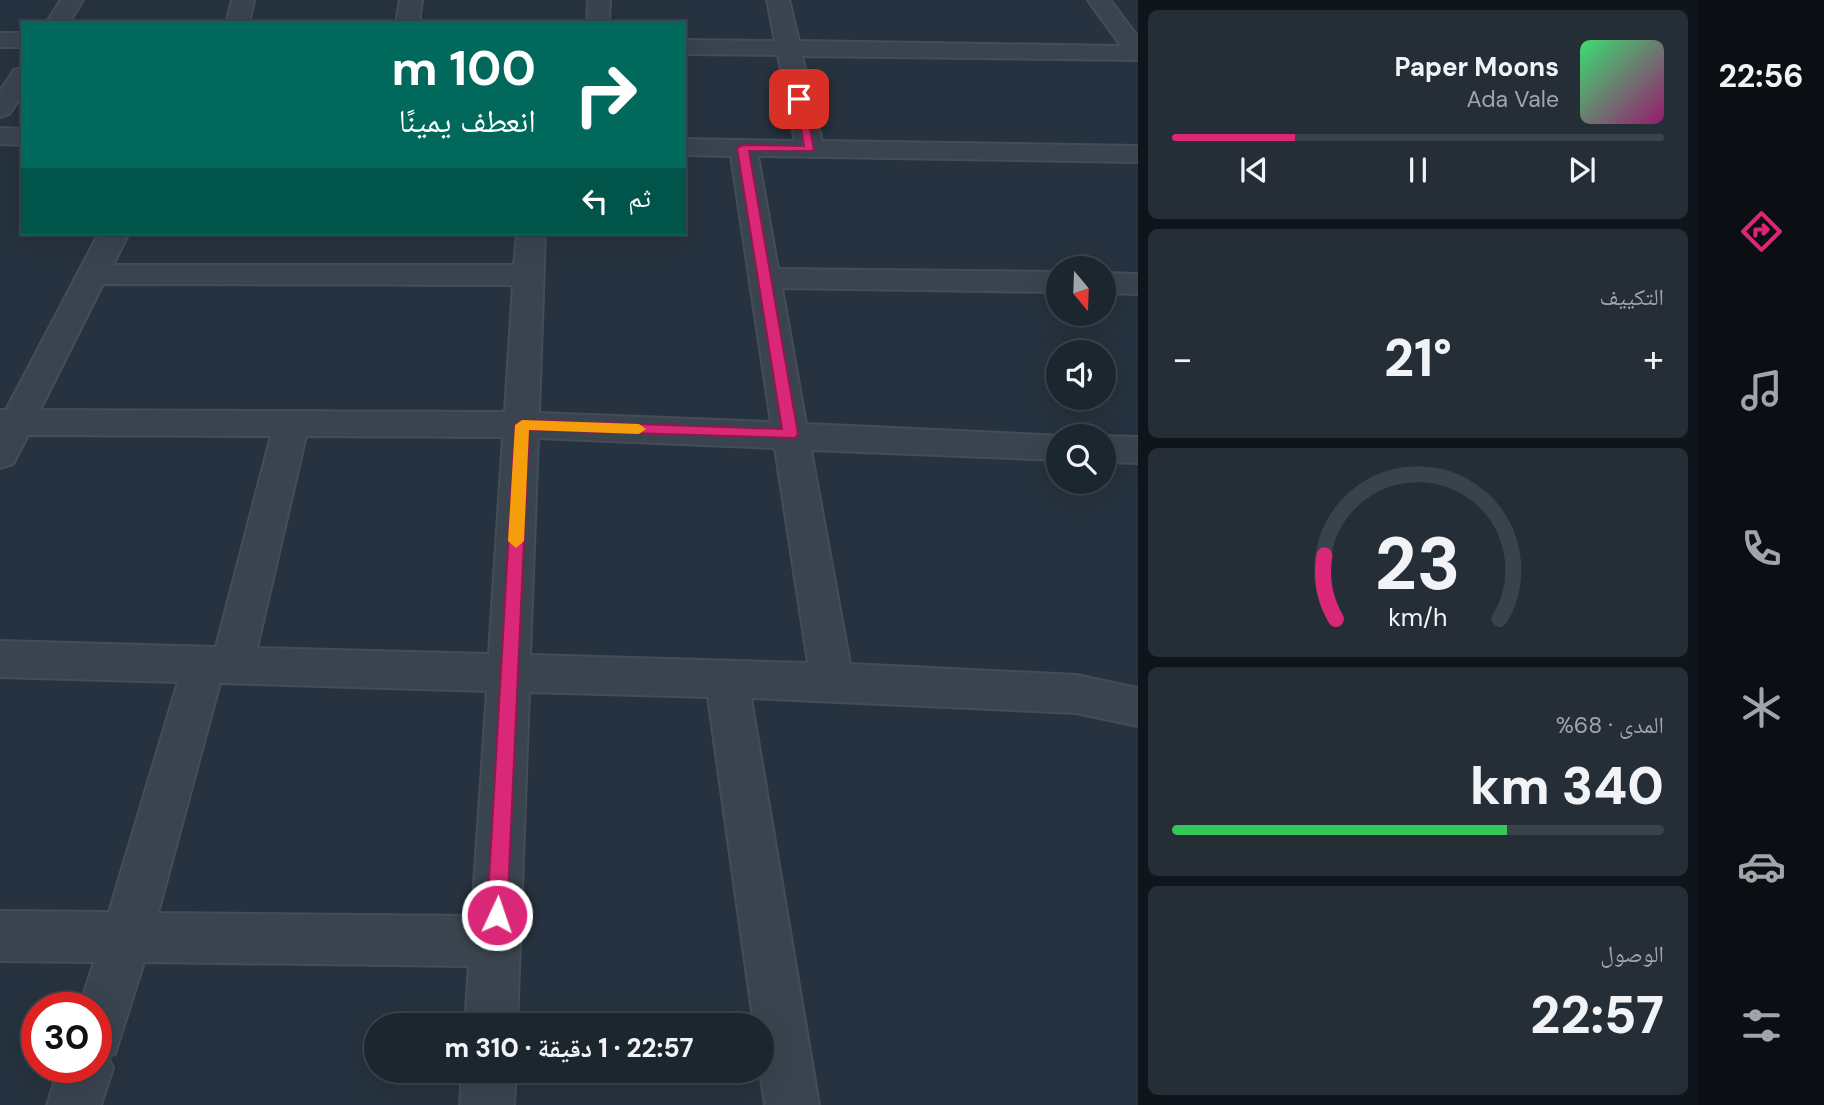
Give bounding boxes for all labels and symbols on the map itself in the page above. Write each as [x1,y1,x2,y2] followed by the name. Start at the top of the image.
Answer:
[769,69,829,129] pin
[1046,256,1116,326] north arrow
[460,878,534,952] position arrow
[21,992,112,1083] speed limit sign: 30

